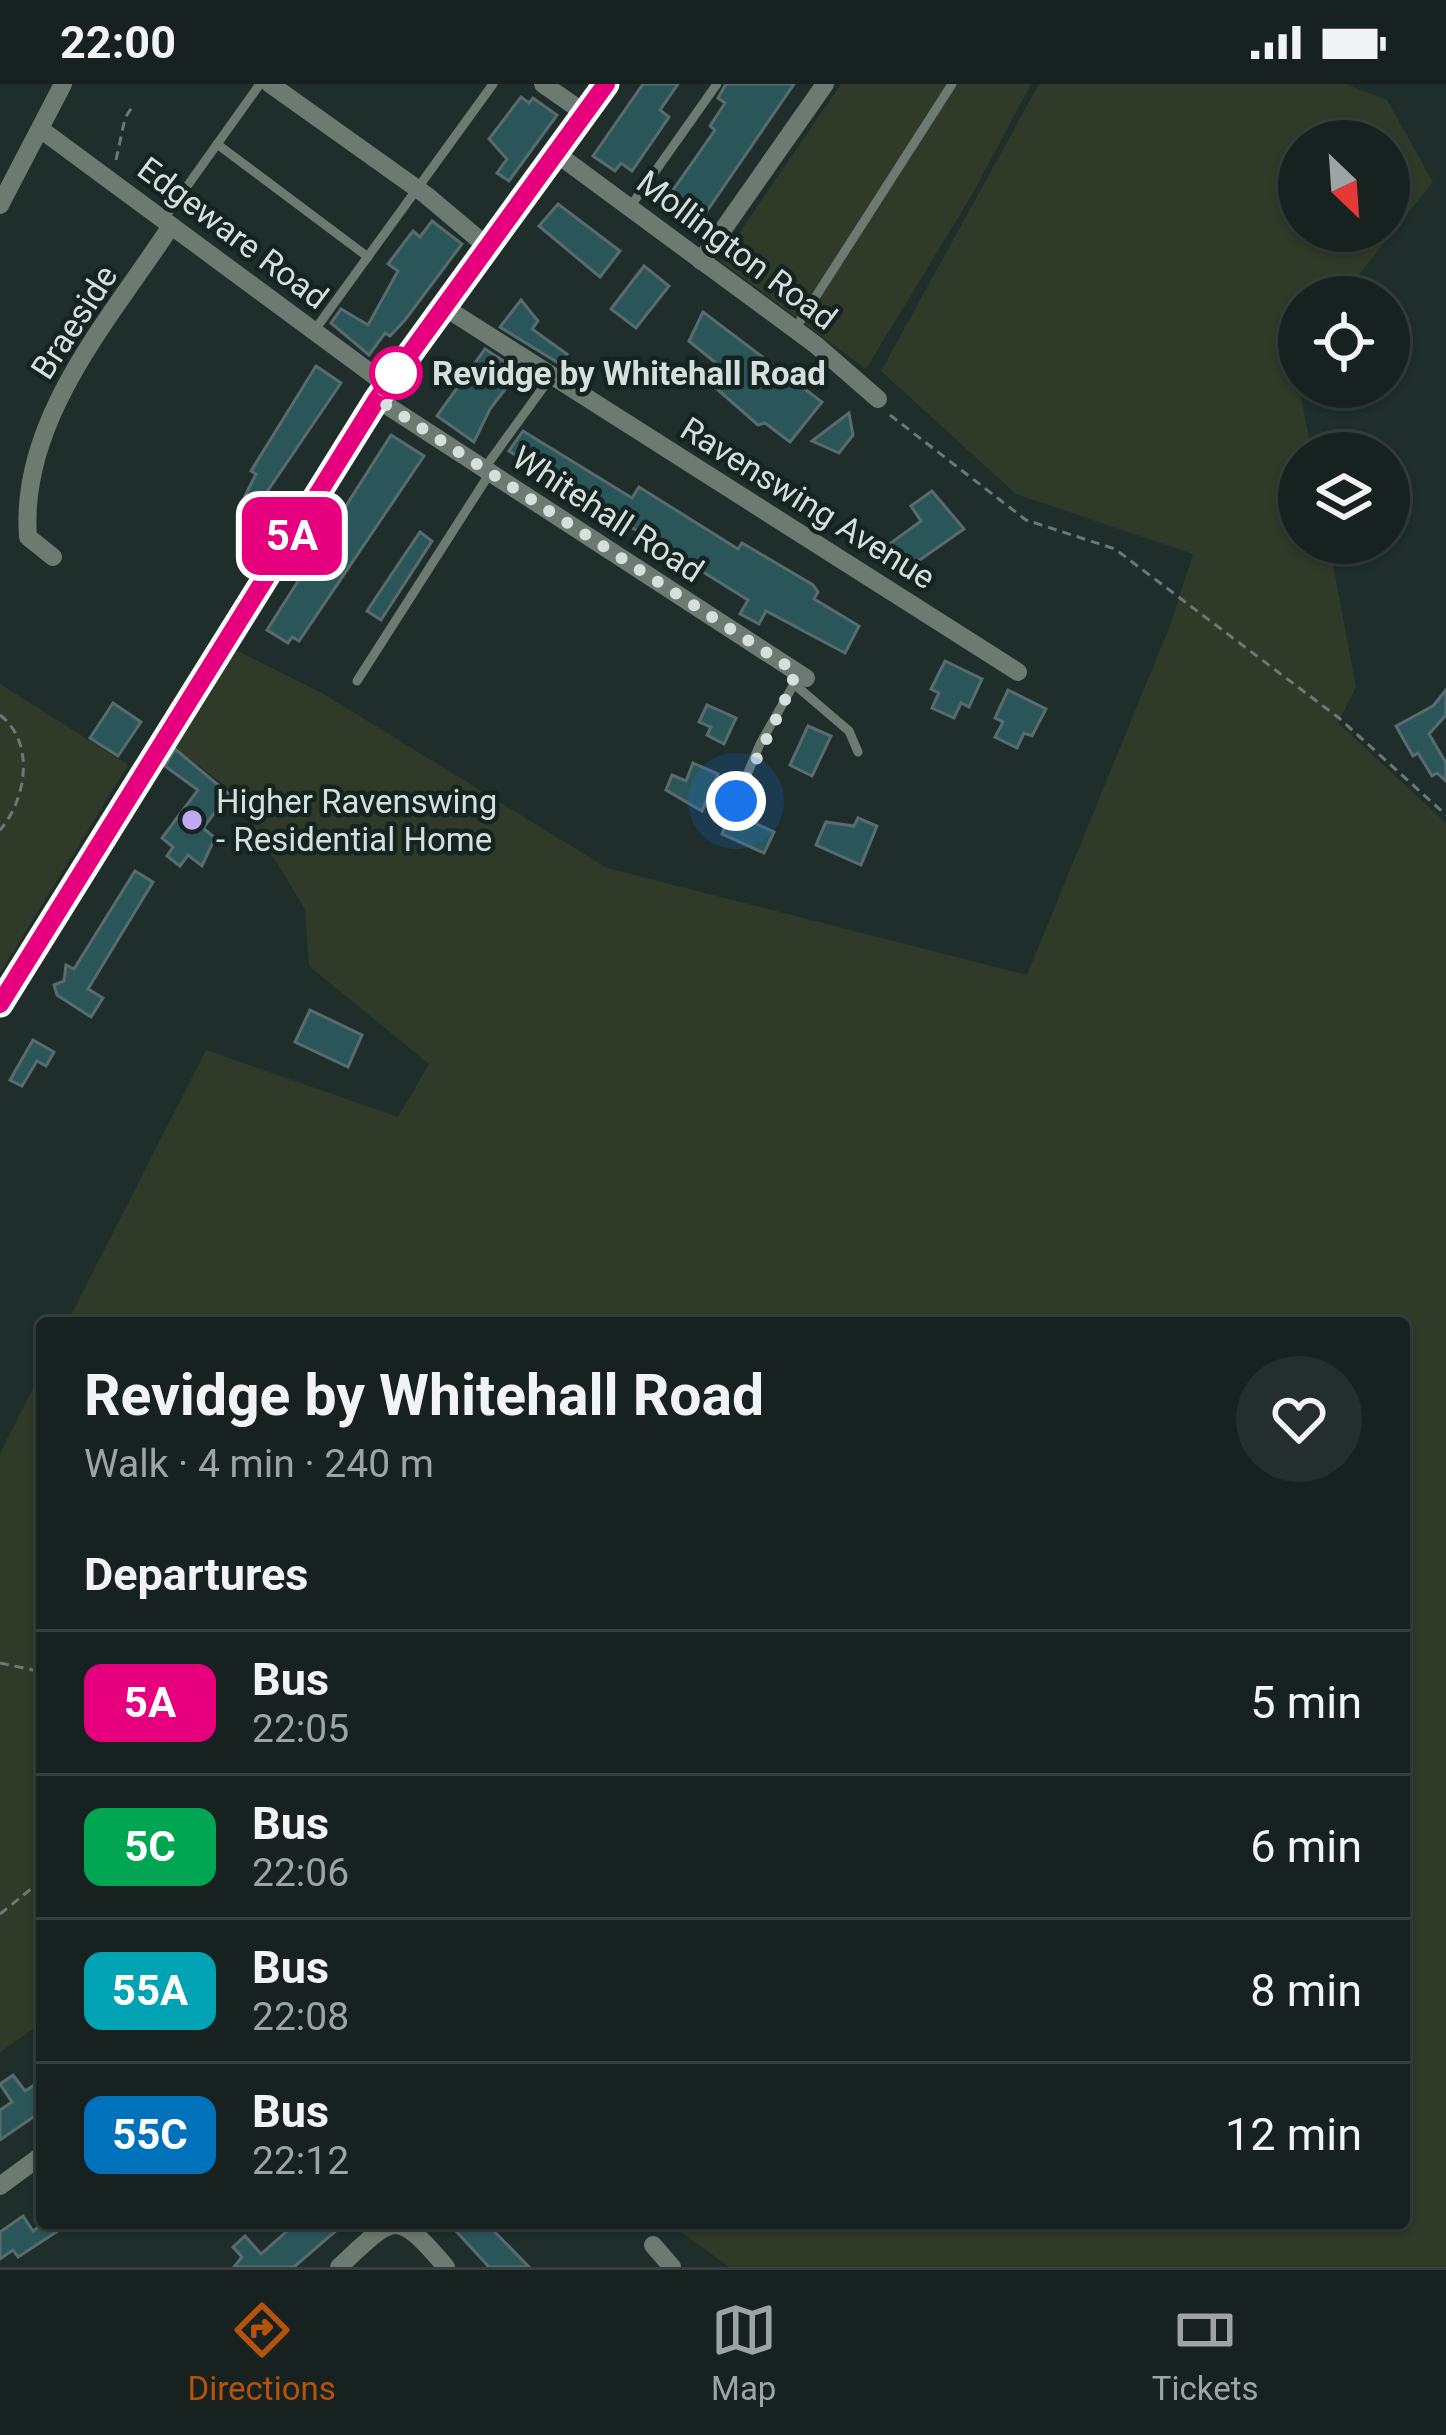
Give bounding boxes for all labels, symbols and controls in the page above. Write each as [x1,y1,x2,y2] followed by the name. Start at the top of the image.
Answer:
[60,16,176,69] text: 22:00
[1278,120,1410,252] north arrow
[1278,120,1410,564] map controls
[130,149,336,317] street label: Edgeware Road
[629,162,845,338] street label: Mollington Road
[23,258,125,386] street label: Braeside
[1278,276,1410,408] button: locate
[371,348,421,398] marker: Revidge by Whitehall Road
[432,354,826,393] place label: Revidge by Whitehall Road
[674,409,942,597] street label: Ravenswing Avenue
[1278,432,1410,564] button: layers
[505,438,711,590] street label: Whitehall Road
[238,497,346,575] line badge: 5A
[266,511,318,560] text: 5A
[706,771,766,831] your location
[216,782,497,859] place label: Higher Ravenswing - Residential Home
[179,807,205,833] marker: Higher Ravenswing - Residential Home
[1236,1356,1362,1482] button: heart
[84,1362,764,1429] text: Revidge by Whitehall Road
[84,1441,434,1487] text: Walk · 4 min · 240 m
[84,1548,308,1601] text: Departures
[252,1653,329,1706] text: Bus
[1250,1676,1362,1729] text: 5 min
[124,1678,176,1727] text: 5A
[252,1706,349,1752] text: 22:05
[252,1797,329,1850] text: Bus
[1250,1820,1362,1873] text: 6 min
[124,1822,176,1871] text: 5C
[252,1850,349,1896] text: 22:06
[252,1941,329,1994] text: Bus
[1250,1964,1362,2017] text: 8 min
[112,1966,188,2015] text: 55A
[252,1994,349,2040] text: 22:08
[252,2085,329,2138] text: Bus
[1225,2108,1362,2161] text: 12 min
[112,2110,188,2159] text: 55C
[252,2138,349,2184] text: 22:12
[188,2297,336,2408] tab: Directions
[711,2297,777,2408] tab: Map
[1152,2297,1258,2408] tab: Tickets

